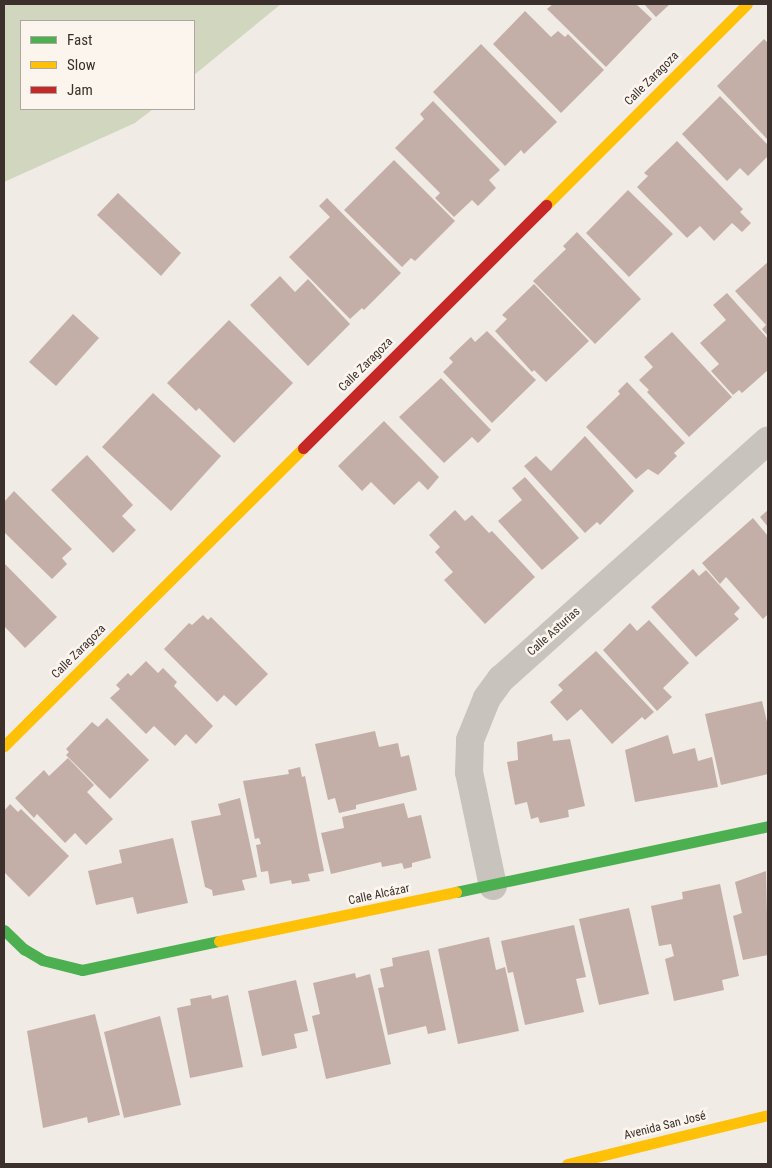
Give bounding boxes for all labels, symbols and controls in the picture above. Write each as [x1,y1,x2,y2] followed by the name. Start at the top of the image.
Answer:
[20,20,195,110] legend
[67,31,92,49] text: Fast
[622,49,682,109] street label: Calle Zaragoza
[67,56,96,74] text: Slow
[67,81,93,99] text: Jam
[336,335,396,395] street label: Calle Zaragoza
[525,605,583,659] street label: Calle Asturias
[49,622,109,682] street label: Calle Zaragoza
[347,882,411,908] street label: Calle Alcázar
[623,1109,707,1143] street label: Avenida San José

